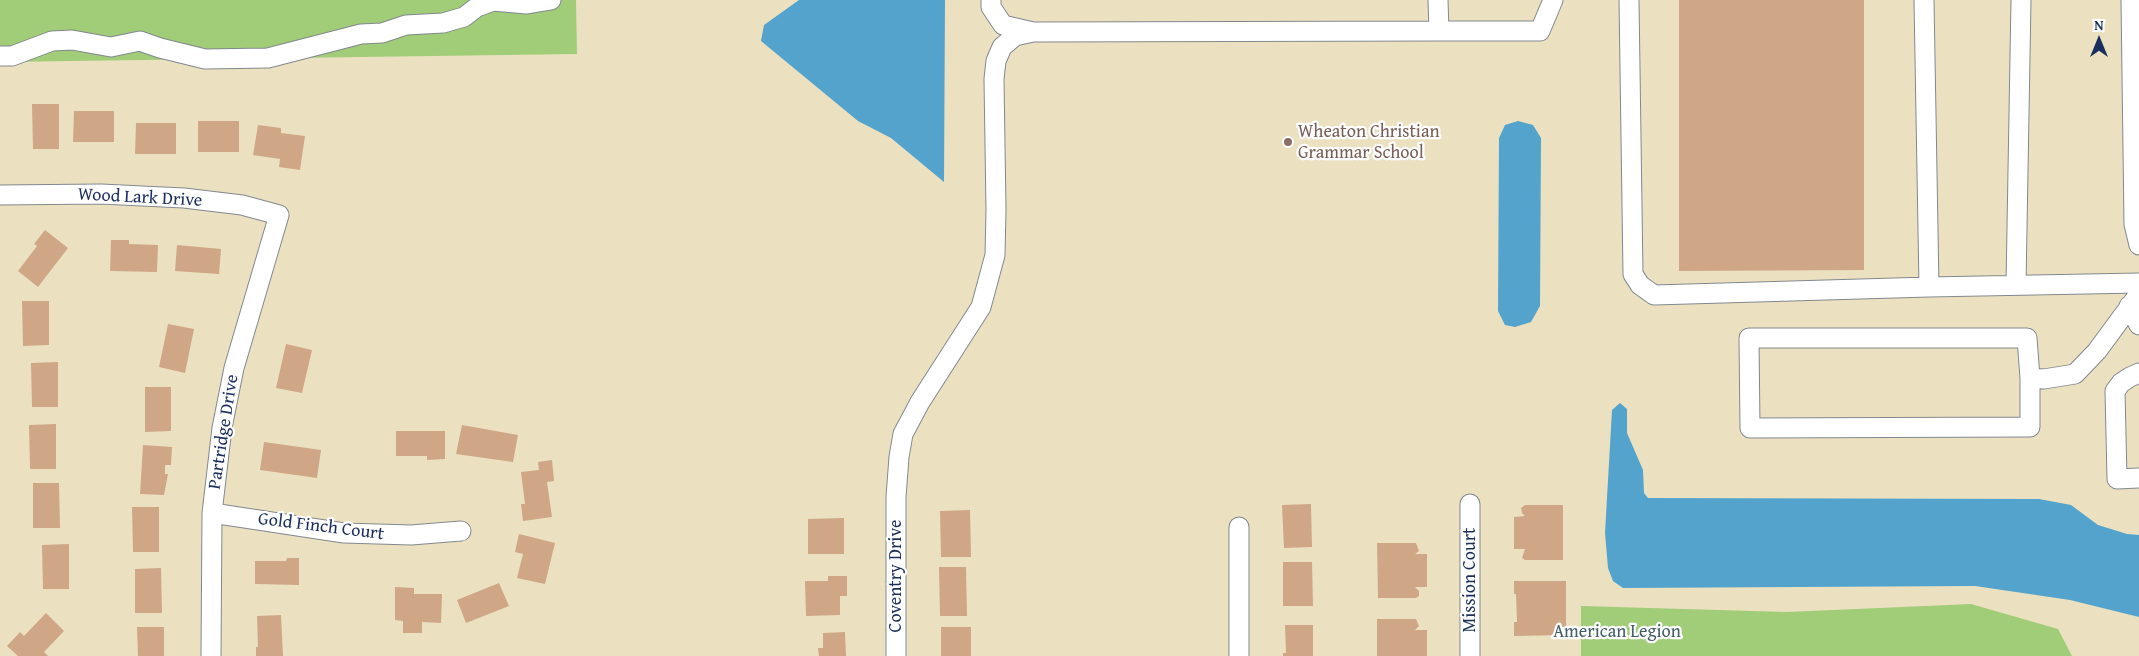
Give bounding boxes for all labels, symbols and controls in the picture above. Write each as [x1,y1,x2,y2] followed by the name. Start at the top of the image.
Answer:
[2074,15,2124,65] north arrow
[2094,15,2104,35] text: N
[1298,121,1440,163] place label: Wheaton Christian Grammar School
[1282,136,1294,148] marker: Wheaton Christian Grammar School
[77,184,203,212] street label: Wood Lark Drive
[204,373,244,491] street label: Partridge Drive
[257,509,385,545] street label: Gold Finch Court
[885,520,907,632] street label: Coventry Drive
[1459,528,1481,632] street label: Mission Court
[1553,621,1681,643] park label: American Legion

